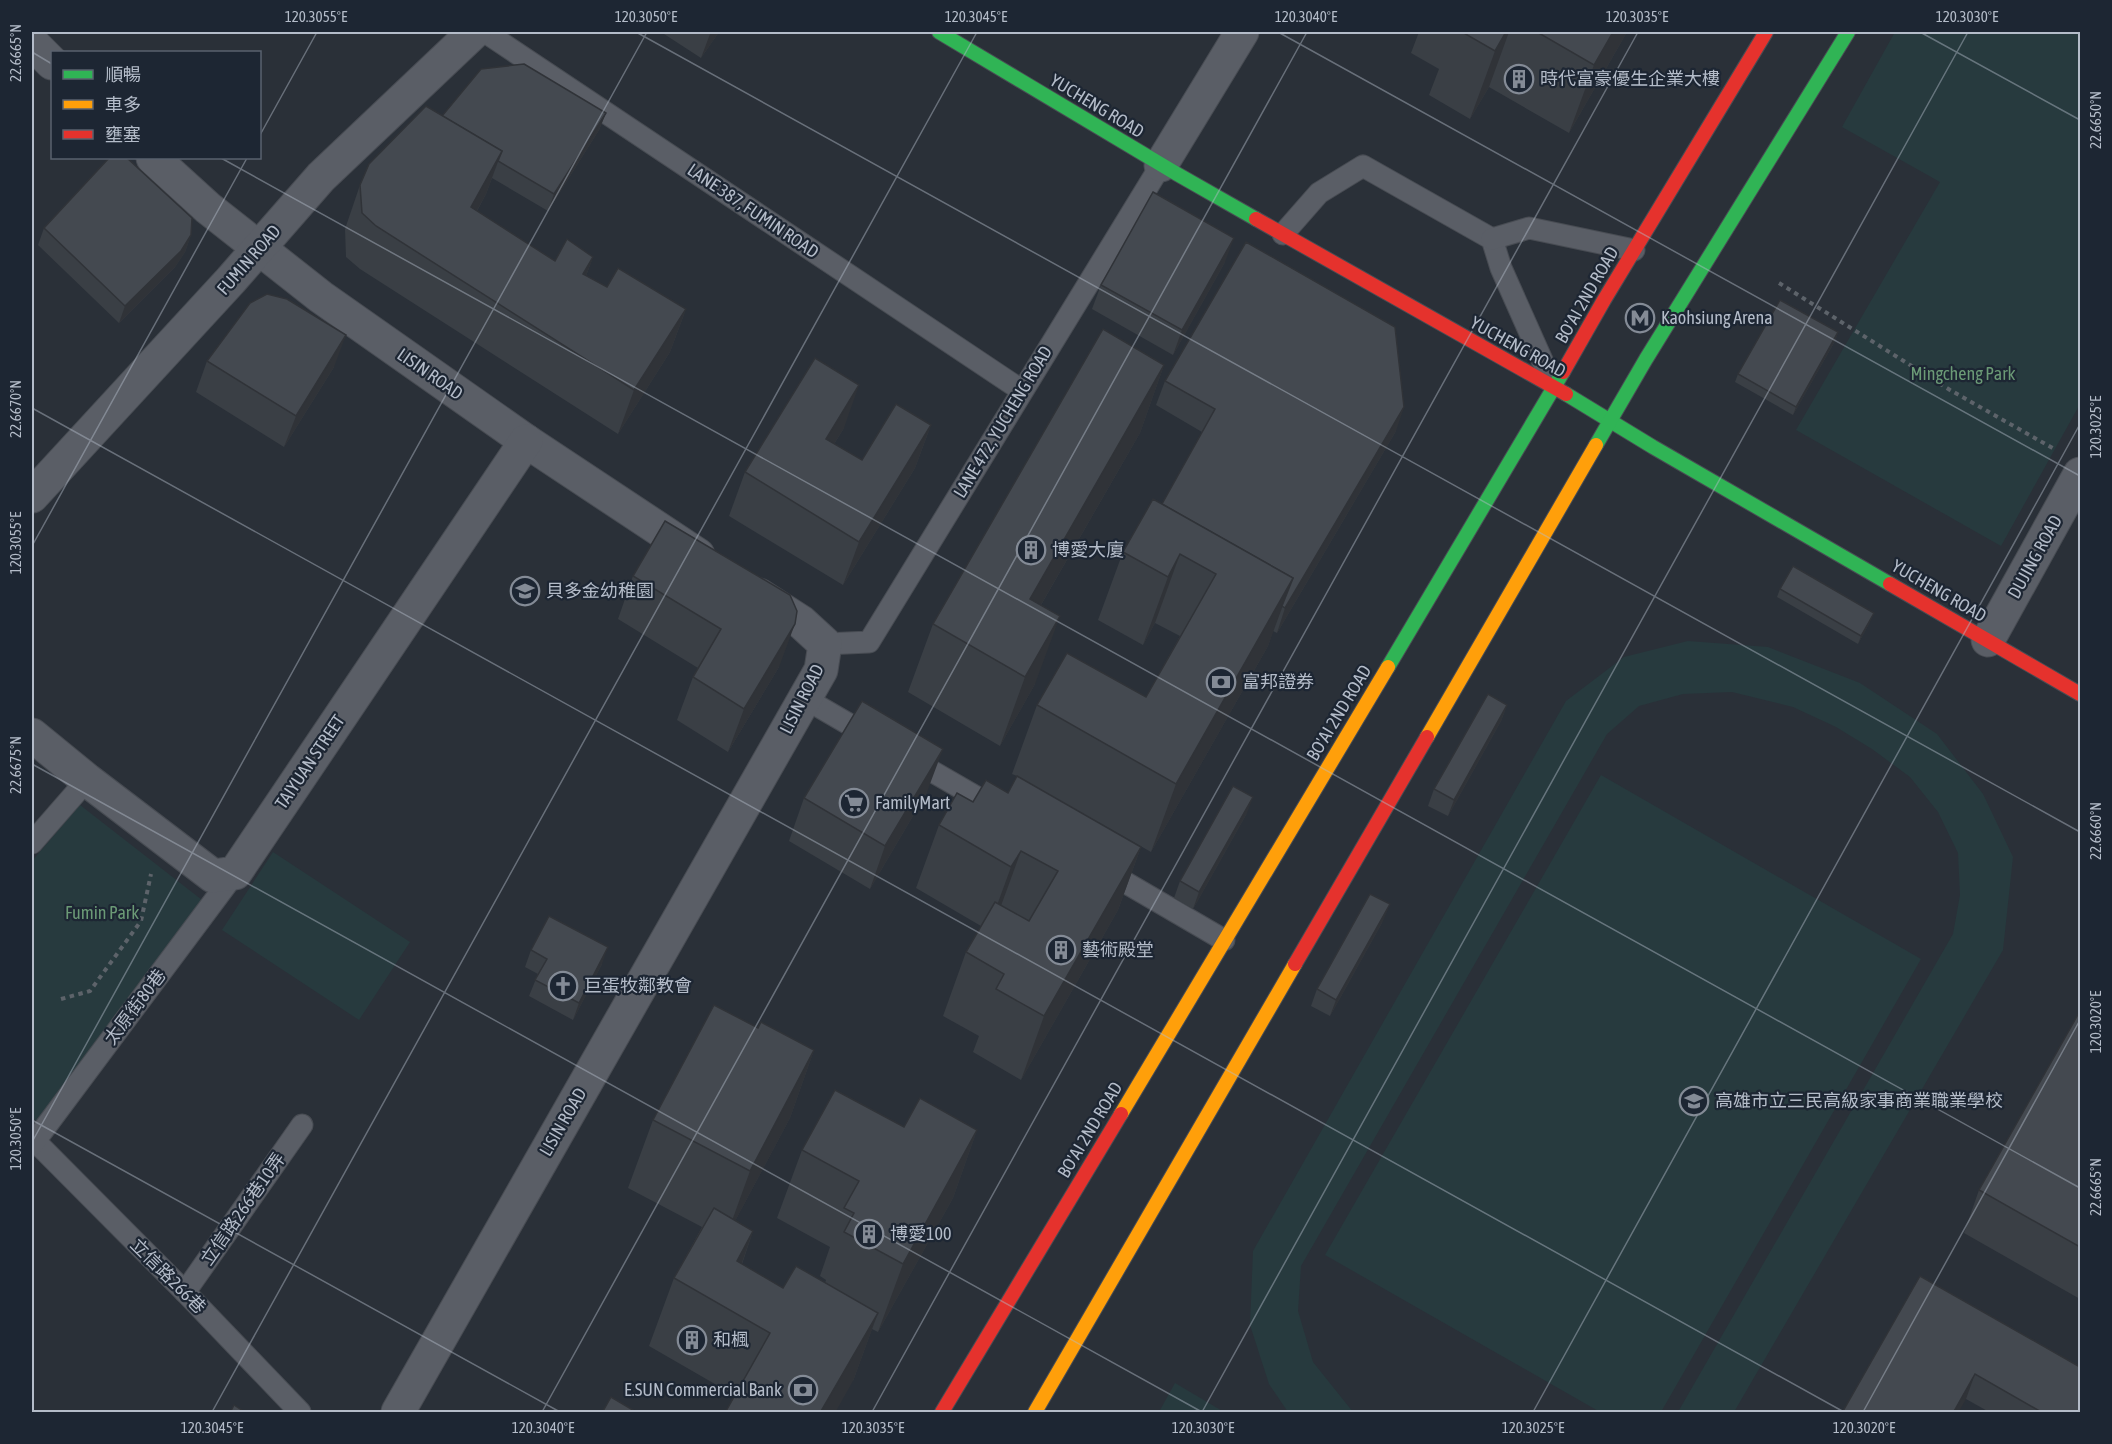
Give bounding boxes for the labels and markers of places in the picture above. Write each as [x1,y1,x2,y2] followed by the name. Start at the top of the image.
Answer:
[1503,63,1535,95] building icon: 時代富豪優生企業大樓
[1540,68,1720,89] place label: 時代富豪優生企業大樓
[1624,302,1656,334] metro station icon: Kaohsiung Arena
[1661,307,1773,328] place label: Kaohsiung Arena
[1015,534,1047,566] building icon: 博愛大廈
[1052,539,1124,560] place label: 博愛大廈
[509,575,541,607] school or university icon: 貝多金幼稚園
[546,580,654,601] place label: 貝多金幼稚園
[1205,666,1237,698] bank icon: 富邦證券
[1242,671,1314,692] place label: 富邦證券
[838,787,870,819] supermarket icon: FamilyMart
[875,792,950,813] place label: FamilyMart
[1045,934,1077,966] building icon: 藝術殿堂
[1082,939,1154,960] place label: 藝術殿堂
[547,970,579,1002] church icon: 巨蛋牧鄰教會
[584,975,692,996] place label: 巨蛋牧鄰教會
[1678,1085,1710,1117] school or university icon: 高雄市立三民高級家事商業職業學校
[1715,1090,2003,1111] place label: 高雄市立三民高級家事商業職業學校
[853,1218,885,1250] building icon: 博愛100
[890,1223,951,1244] place label: 博愛100
[676,1324,708,1356] building icon: 和楓
[713,1329,749,1350] place label: 和楓
[787,1374,819,1406] bank icon: E.SUN Commercial Bank
[624,1379,782,1400] place label: E.SUN Commercial Bank

